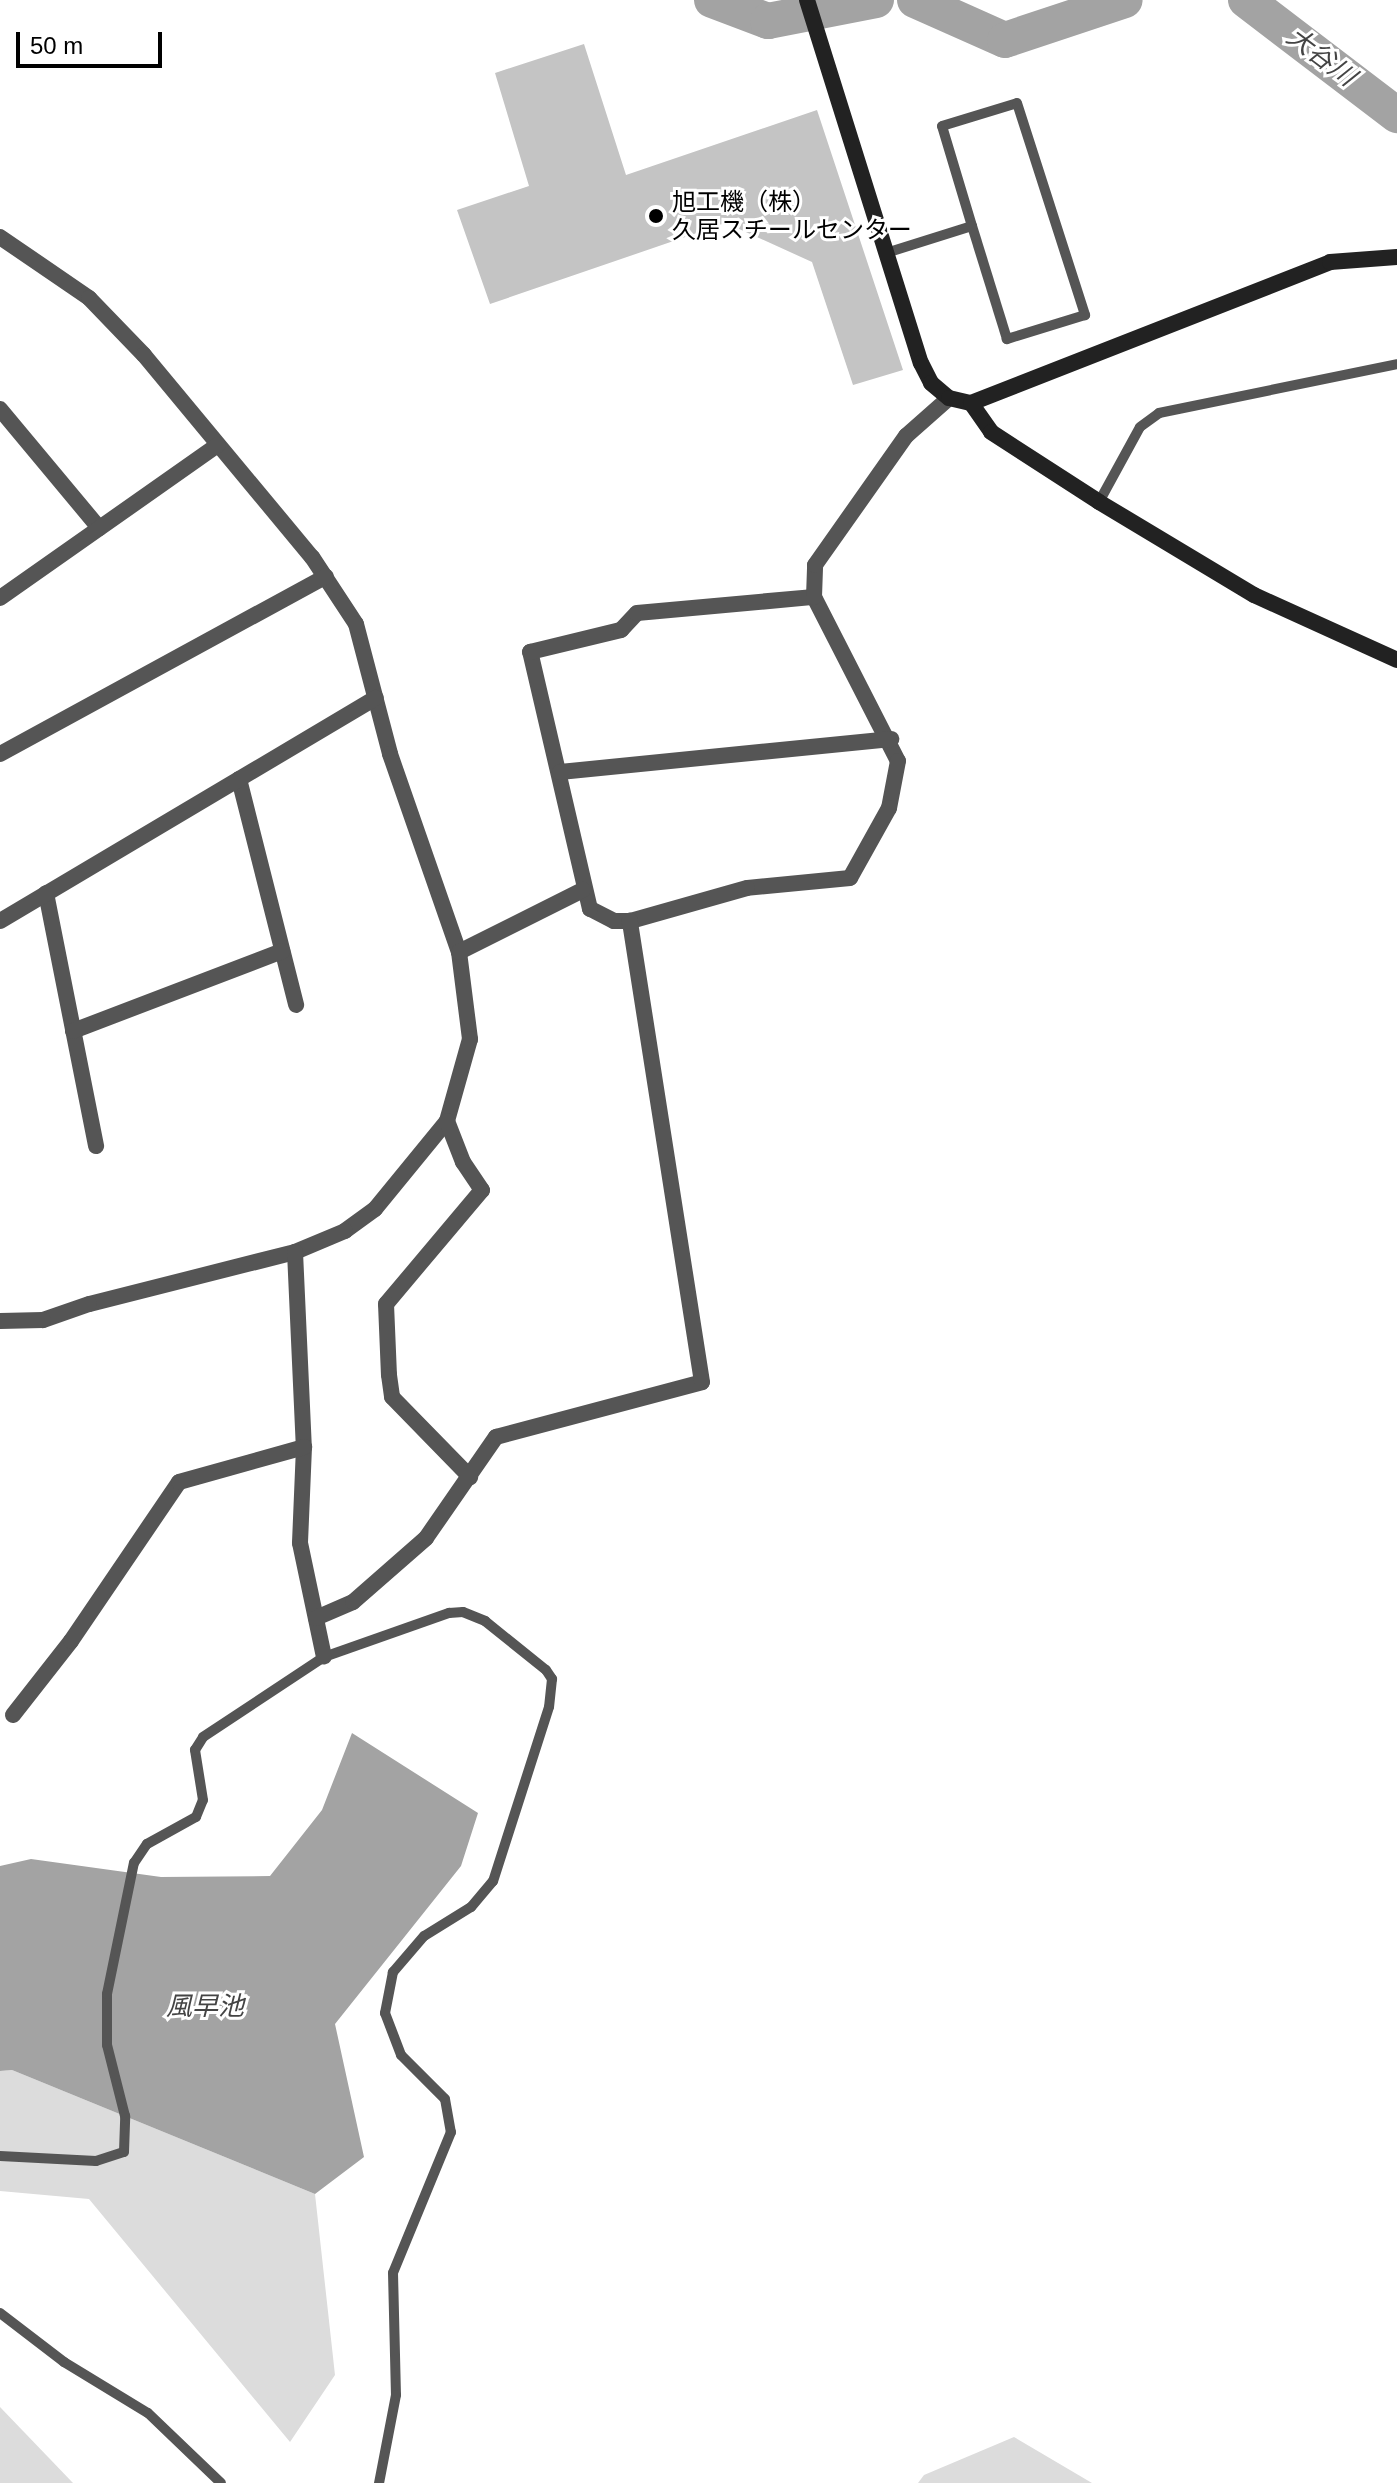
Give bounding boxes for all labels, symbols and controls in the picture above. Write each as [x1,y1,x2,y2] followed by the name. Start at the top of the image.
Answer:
[20,16,166,66] scale bar
[1280,21,1362,93] water label: 大谷川
[30,32,83,59] text: 50 m
[672,188,912,244] place label: 旭工機（株） 久居スチールセンター
[647,207,665,225] marker: 旭工機（株） 久居スチールセンター
[166,1991,244,2023] water label: 風早池

